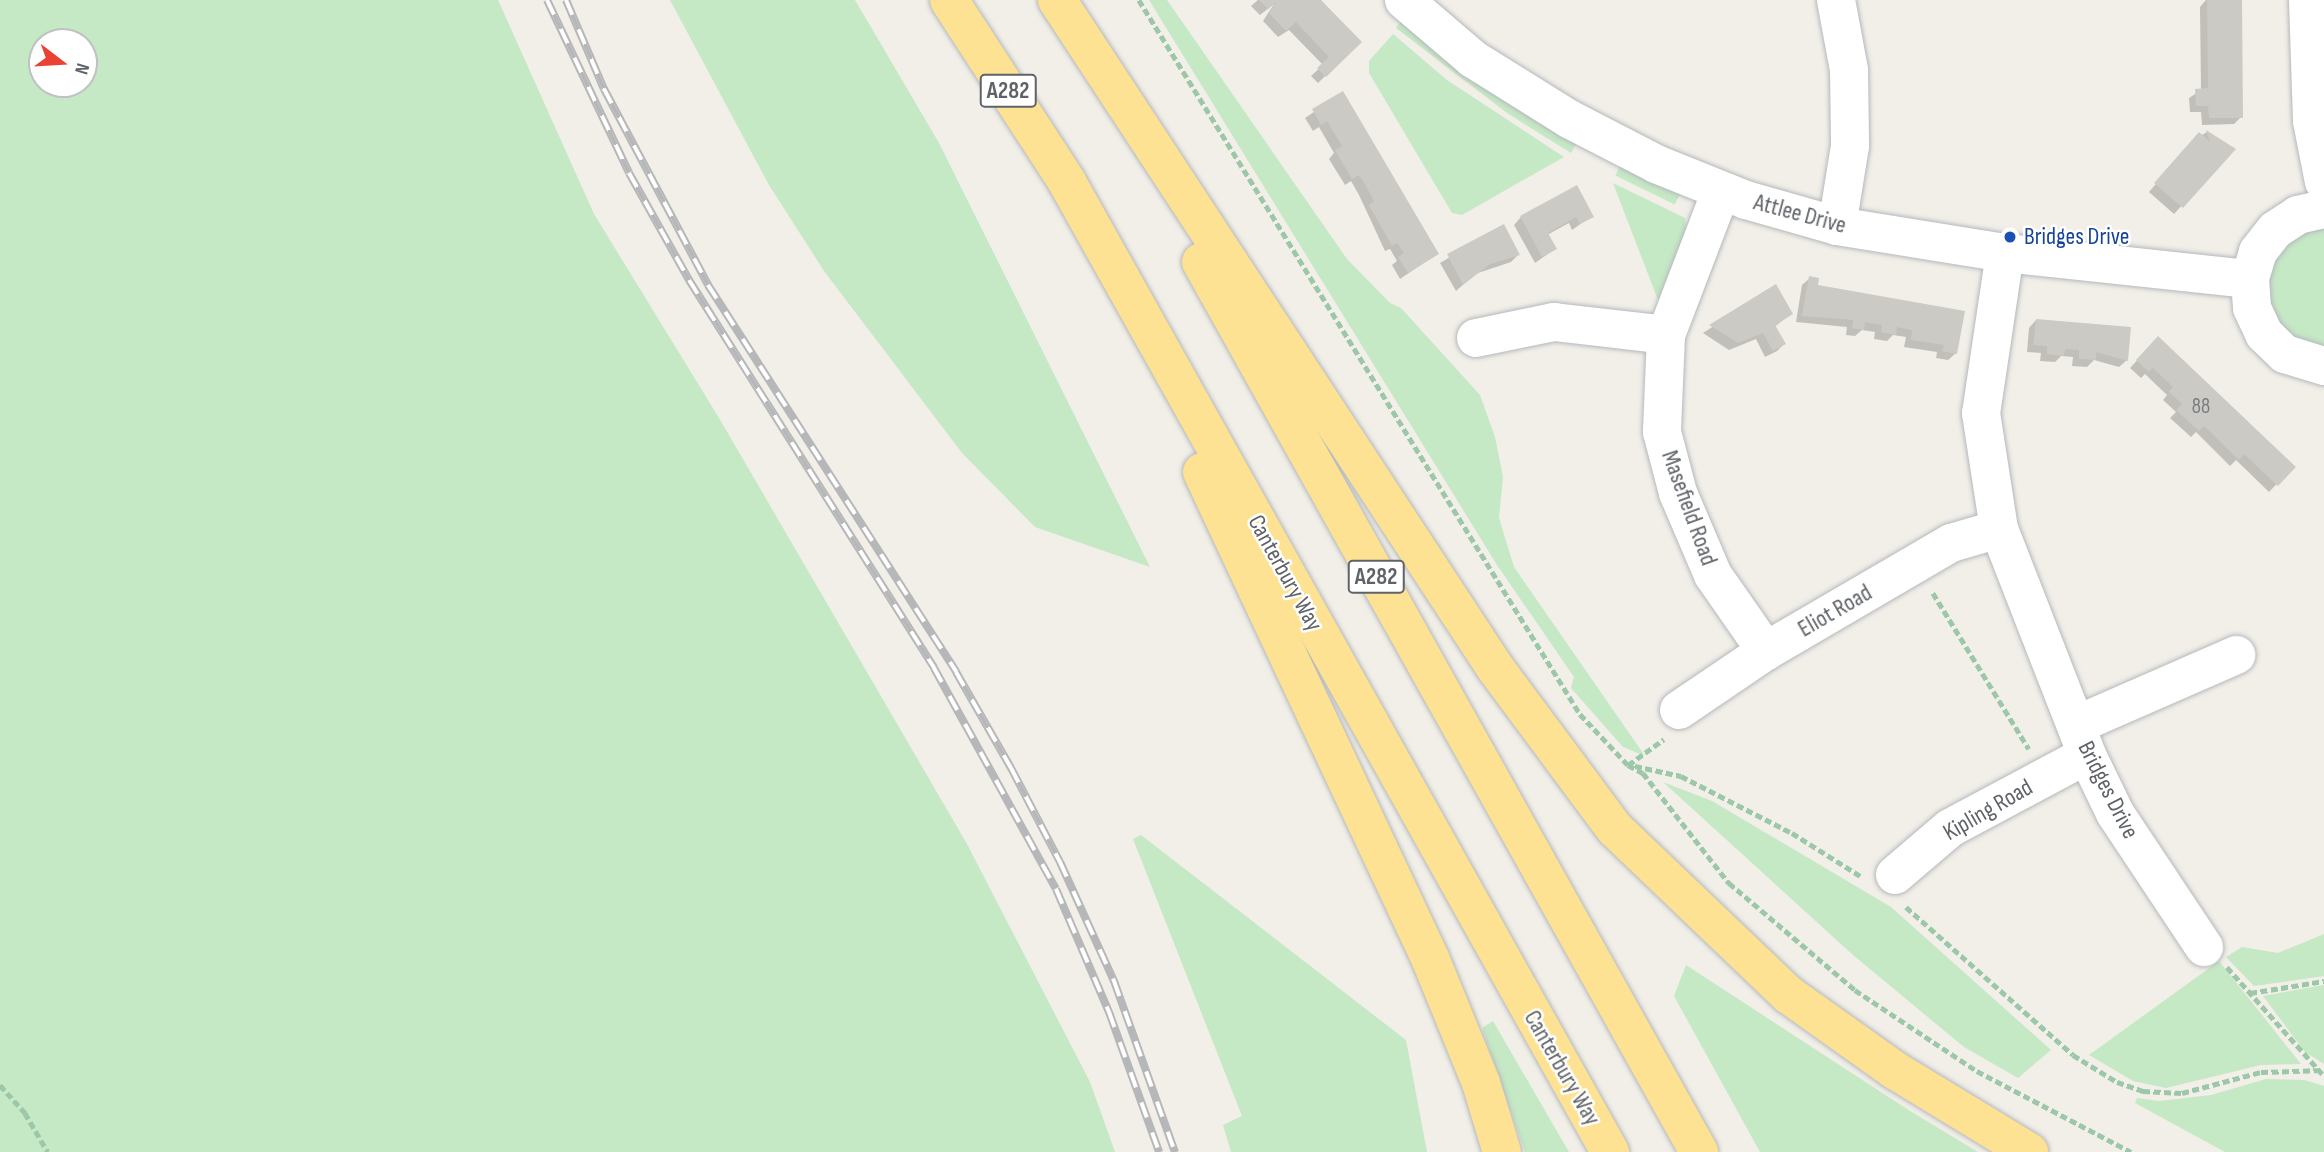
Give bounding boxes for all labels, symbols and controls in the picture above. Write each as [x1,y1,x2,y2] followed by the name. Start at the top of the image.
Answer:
[28,28,98,98] north arrow
[69,60,94,77] text: N
[978,72,1038,110] road number: A282
[1751,188,1849,240] street label: Attlee Drive
[2024,223,2130,251] place label: Bridges Drive
[2002,229,2018,245] marker: Bridges Drive
[2192,394,2210,420] house number: 88
[1655,447,1723,569] street label: Masefield Road
[1241,510,1329,636] street label: Canterbury Way
[1346,558,1406,596] road number: A282
[1793,578,1877,644] street label: Eliot Road
[2071,736,2145,844] street label: Bridges Drive
[1938,773,2038,847] street label: Kipling Road
[1518,1005,1606,1131] street label: Canterbury Way

